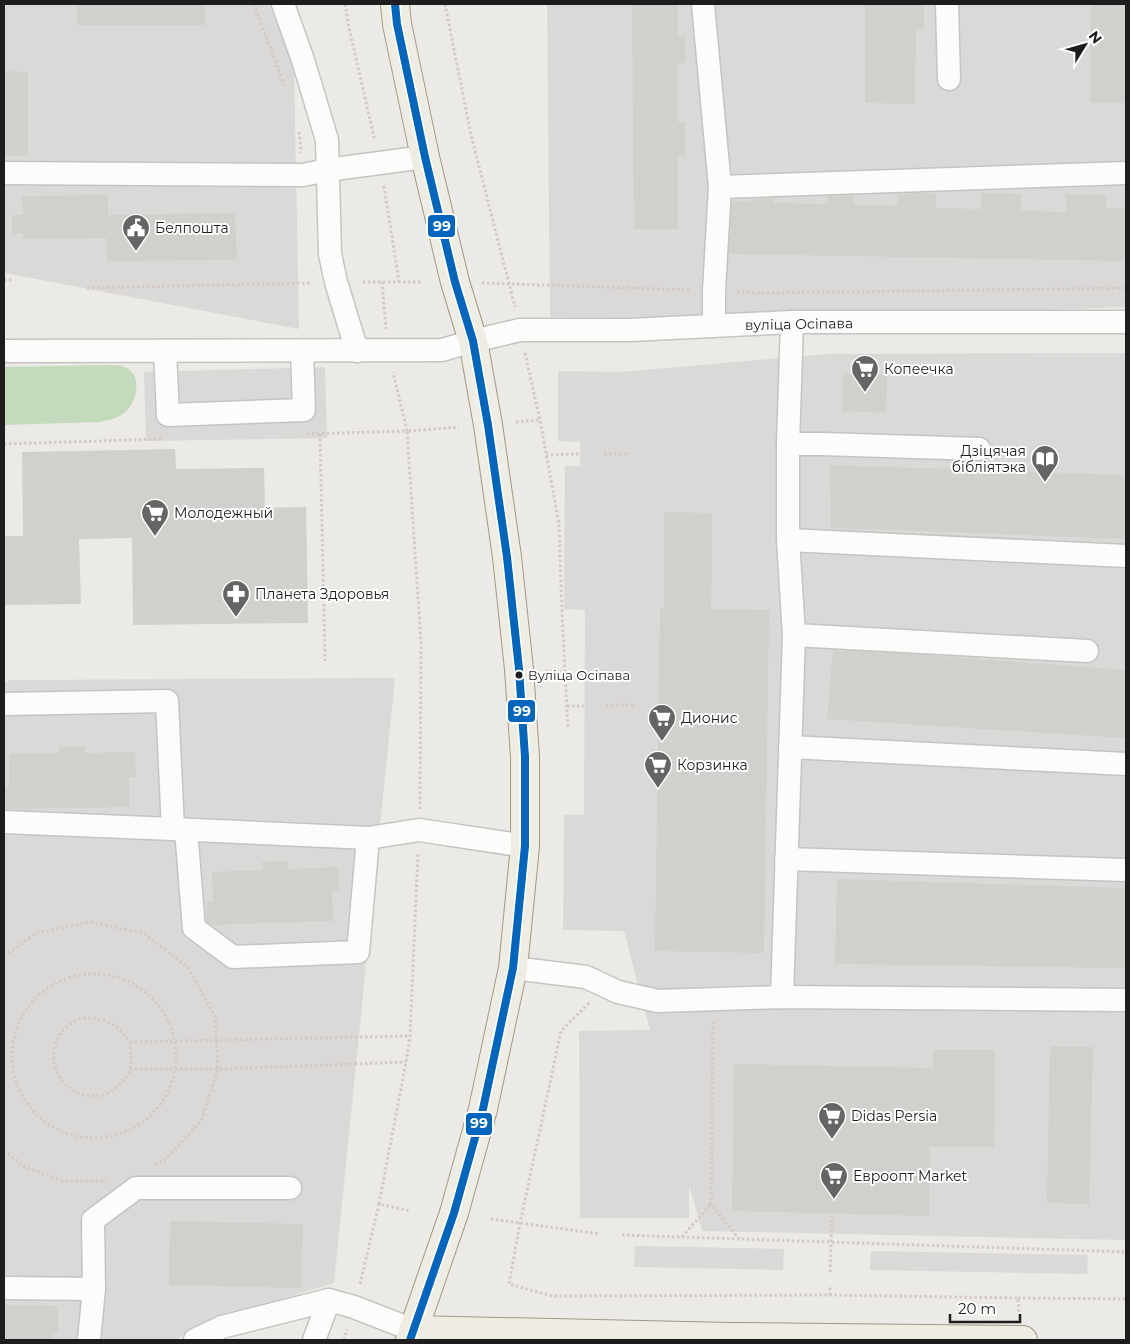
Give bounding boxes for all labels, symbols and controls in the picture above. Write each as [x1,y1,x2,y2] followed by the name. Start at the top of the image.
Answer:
[1060,20,1110,70] north arrow
[1085,27,1106,47] text: N
[121,213,151,252] public building icon: Белпошта
[427,214,456,238] line badge: 99
[433,217,451,235] text: 99
[155,219,229,237] place label: Белпошта
[745,314,853,334] street label: вуліца Осіпава
[850,354,880,393] supermarket icon: Копеечка
[884,360,954,378] place label: Копеечка
[952,442,1026,476] place label: Дзіцячая бібліятэка
[1030,444,1060,483] library icon: Дзіцячая бібліятэка
[140,498,170,537] supermarket icon: Молодежный
[174,504,273,522] place label: Молодежный
[221,579,251,618] pharmacy icon: Планета Здоровья
[255,585,389,603] place label: Планета Здоровья
[528,667,630,683] place label: Вуліца Осіпава
[514,670,524,680] marker: Вуліца Осіпава
[507,699,536,723] line badge: 99
[513,702,531,720] text: 99
[647,703,677,742] supermarket icon: Дионис
[681,709,738,727] place label: Дионис
[643,750,673,789] supermarket icon: Корзинка
[677,756,748,774] place label: Корзинка
[817,1101,847,1140] supermarket icon: Didas Persia
[851,1107,937,1125] place label: Didas Persia
[465,1112,493,1136] line badge: 99
[470,1114,488,1132] text: 99
[819,1161,849,1200] supermarket icon: Евроопт Market
[853,1167,968,1185] place label: Евроопт Market
[950,1292,1020,1324] scale bar
[958,1299,996,1318] text: 20 m

